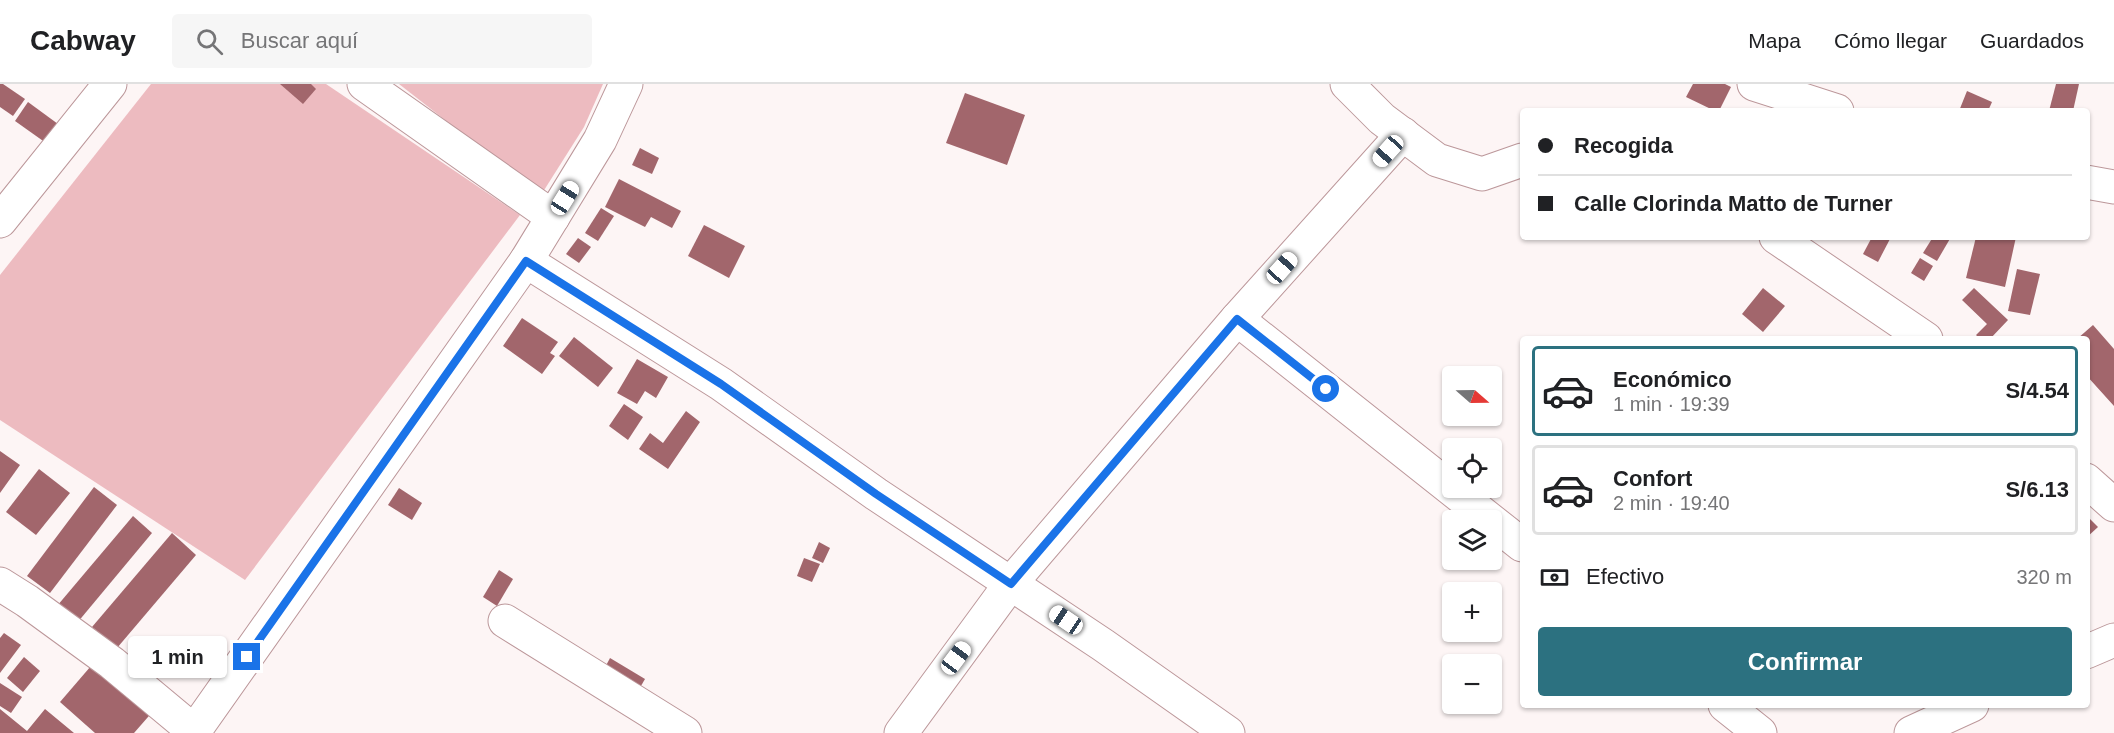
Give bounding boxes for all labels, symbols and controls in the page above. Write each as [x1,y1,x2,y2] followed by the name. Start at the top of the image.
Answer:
[172,14,592,68] search box
[30,25,136,56] text: Cabway
[193,25,226,58] icon: search
[241,28,358,53] text: Buscar aquí
[1748,29,1801,52] text: Mapa
[1834,29,1947,52] text: Cómo llegar
[1980,29,2084,52] text: Guardados
[1369,132,1407,170] car
[1574,133,1673,158] text: Recogida
[548,178,582,218] car
[1574,191,1893,216] text: Calle Clorinda Matto de Turner
[1263,249,1301,287] car
[1541,364,1595,418] icon: car
[1442,366,1502,426] north arrow
[1442,366,1502,714] map controls
[1613,367,1732,392] text: Económico
[1312,375,1339,402] route start
[2005,378,2069,403] text: S/4.54
[1613,393,1730,415] text: 1 min · 19:39
[1442,438,1502,498] button: locate
[1541,463,1595,517] icon: car
[1613,466,1692,491] text: Confort
[2005,477,2069,502] text: S/6.13
[1613,492,1730,514] text: 2 min · 19:40
[1442,510,1502,570] button: layers
[1538,561,1571,594] icon: cash
[1586,564,1664,589] text: Efectivo
[2016,566,2072,588] text: 320 m
[1442,582,1502,642] button: +
[1046,602,1086,638] car
[1538,627,2072,696] button: Confirmar
[127,636,226,678] callout: 1 min
[938,638,974,678] car
[233,643,260,670] route end
[151,646,204,668] text: 1 min
[1442,654,1502,714] button: −

